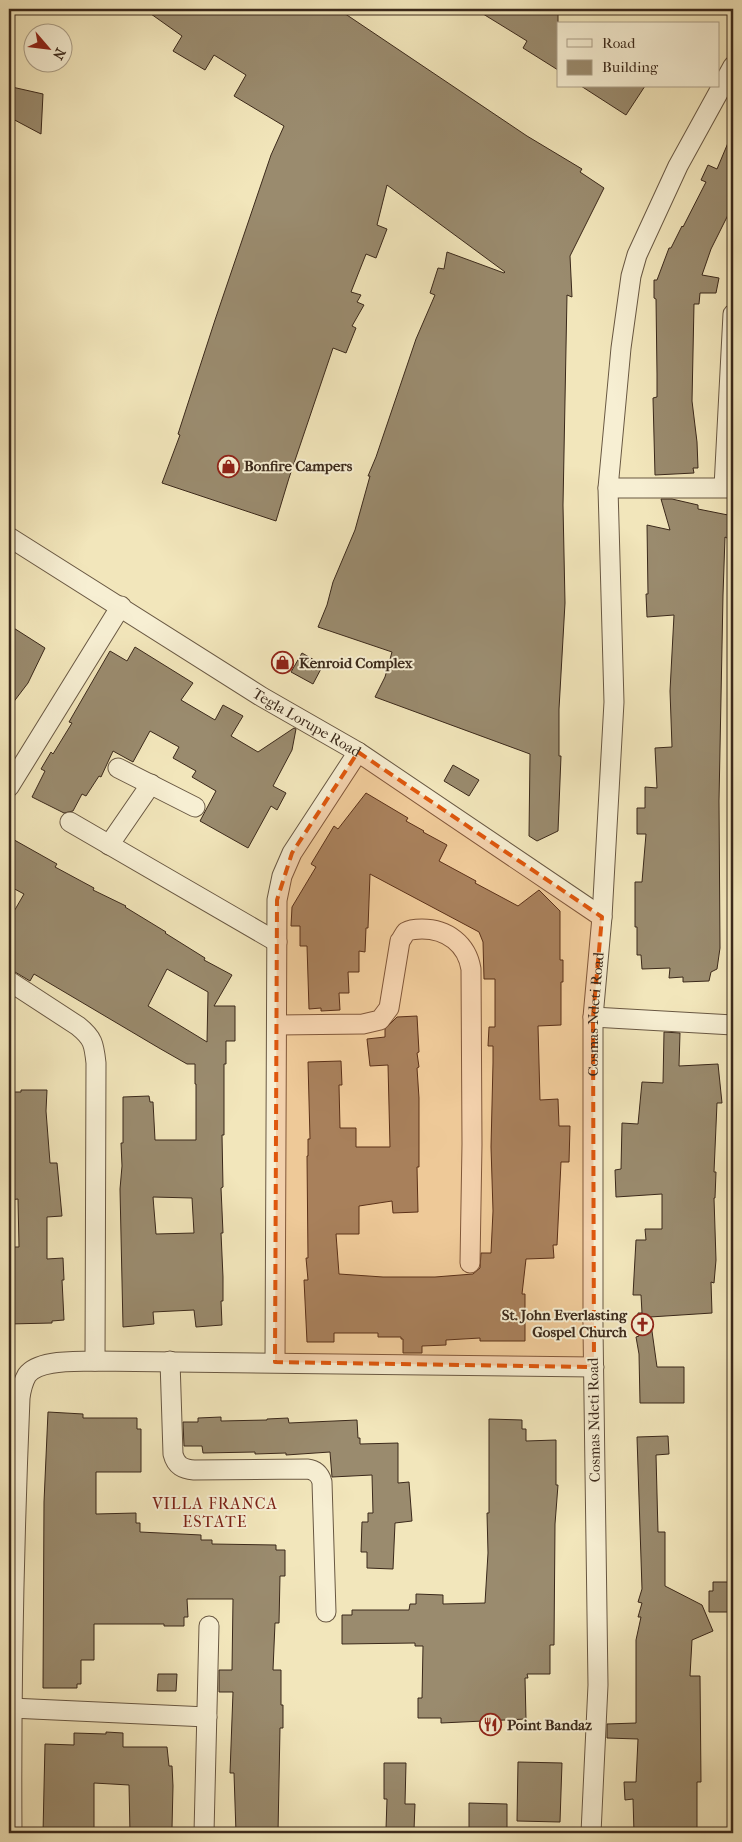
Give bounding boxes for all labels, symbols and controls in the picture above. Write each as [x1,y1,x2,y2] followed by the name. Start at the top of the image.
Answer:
[22,22,72,72] north arrow
[557,22,720,88] legend
[602,34,636,52] text: Road
[49,45,69,63] text: N
[602,58,659,76] text: Building
[216,454,240,478] shop icon: Bonfire Campers
[244,457,353,475] place label: Bonfire Campers
[271,651,295,675] shop icon: Kenroid Complex
[299,654,413,672] place label: Kenroid Complex
[249,684,365,761] street label: Tegla Lorupe Road
[584,951,608,1076] street label: Cosmas Ndeti Road
[502,1306,628,1341] place label: St. John Everlasting Gospel Church
[631,1312,655,1336] church icon: St. John Everlasting Gospel Church
[584,1357,604,1482] street label: Cosmas Ndeti Road
[151,1494,278,1531] district label: VILLA FRANCA ESTATE
[479,1713,503,1737] restaurant icon: Point Bandaz
[507,1716,592,1734] place label: Point Bandaz

